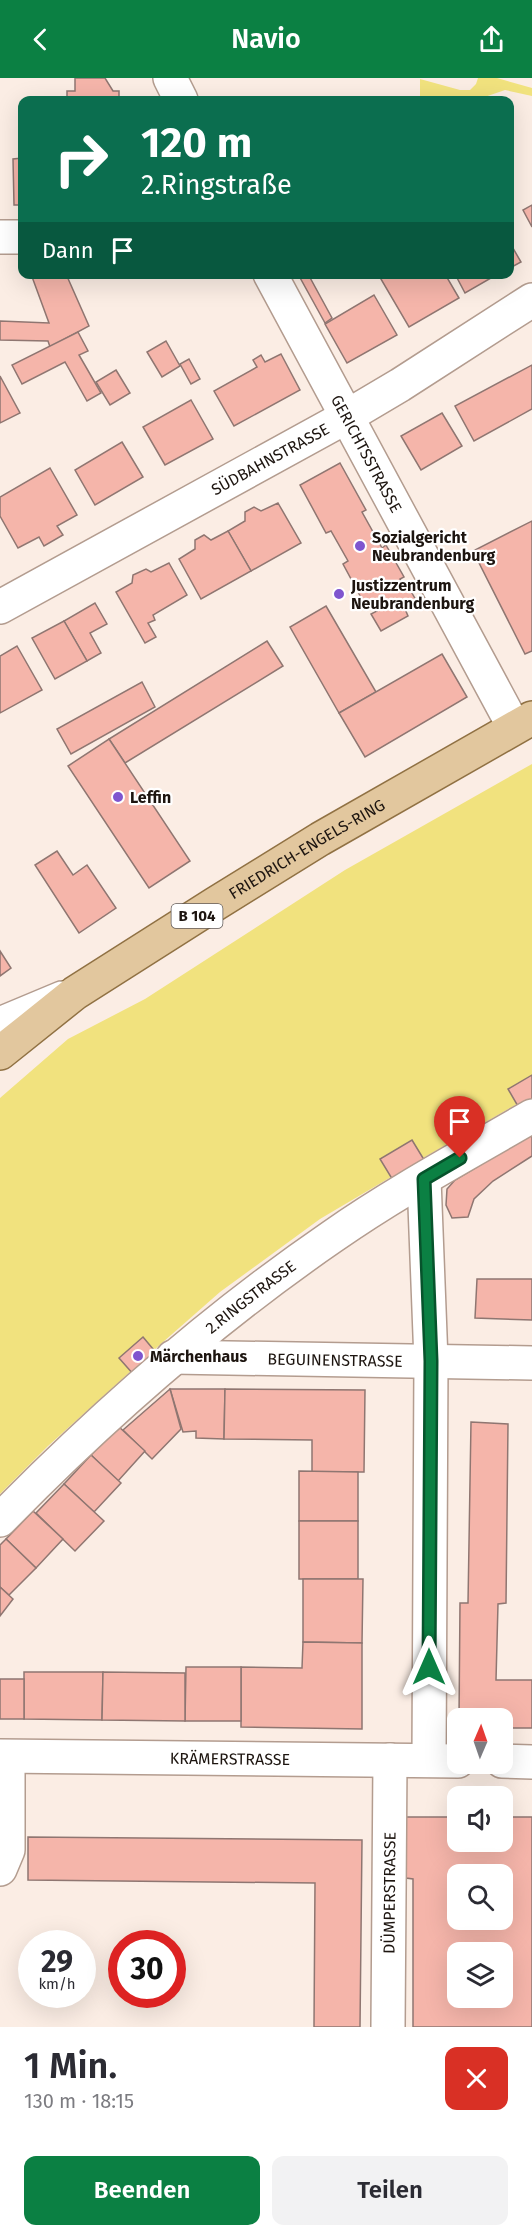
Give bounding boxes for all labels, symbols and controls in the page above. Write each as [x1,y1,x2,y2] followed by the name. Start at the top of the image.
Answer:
[24,23,57,56] icon: back
[231,23,301,55] text: Navio
[475,23,508,56] icon: share
[141,118,252,168] text: 120 m
[42,120,120,198] icon: right
[141,169,292,201] text: 2.Ringstraße
[106,234,139,267] icon: arrive
[42,237,94,264] text: Dann
[327,392,406,516] street label: GERICHTSSTRASSE
[208,419,332,499] street label: SÜDBAHNSTRASSE
[372,528,496,565] place label: Sozialgericht Neubrandenburg
[353,539,367,553] marker: Sozialgericht Neubrandenburg
[350,576,475,613] place label: Justizzentrum Neubrandenburg
[332,587,346,601] marker: Justizzentrum Neubrandenburg
[130,788,171,807] place label: Leffin
[111,790,125,804] marker: Leffin
[225,795,388,903] street label: FRIEDRICH-ENGELS-RING
[172,904,222,928] road number: B 104
[434,1096,485,1158] pin
[443,1105,476,1138] icon: arrive
[202,1256,299,1337] street label: 2.RINGSTRASSE
[150,1347,247,1366] place label: Märchenhaus
[131,1349,145,1363] marker: Märchenhaus
[267,1349,403,1370] street label: BEGUINENSTRASSE
[397,1635,461,1699] position arrow
[447,1708,513,1774] north arrow
[447,1708,513,2008] map controls
[170,1748,290,1769] street label: KRÄMERSTRASSE
[447,1786,513,1852] button: sound
[379,1832,399,1954] street label: DÜMPERSTRASSE
[447,1864,513,1930] button: search
[108,1930,186,2008] speed limit sign: 30
[447,1942,513,2008] button: layers
[41,1944,73,1980] text: 29
[38,1975,76,1993] text: km/h
[24,2044,117,2088] text: 1 Min.
[445,2047,508,2110] button: close
[24,2089,134,2113] text: 130 m · 18:15
[24,2156,260,2225] button: Beenden
[272,2156,508,2225] button: Teilen

